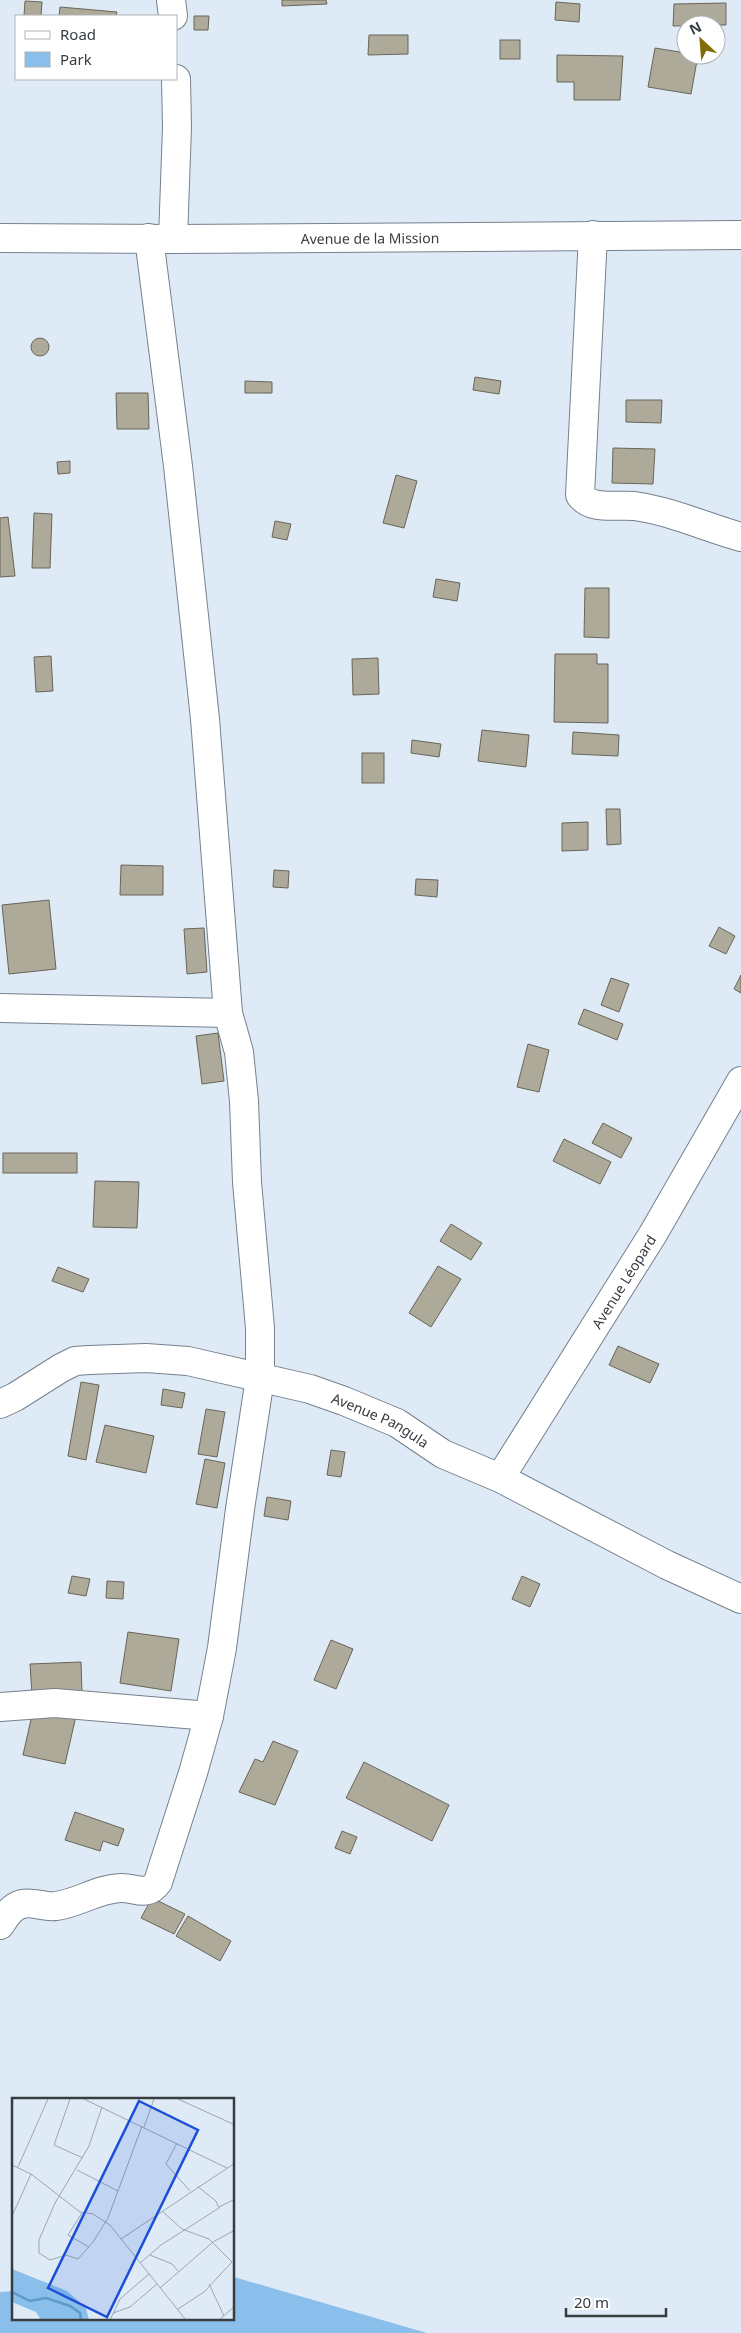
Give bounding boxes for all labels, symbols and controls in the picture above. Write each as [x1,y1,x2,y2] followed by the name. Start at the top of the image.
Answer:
[15,15,178,80] legend
[676,15,726,65] north arrow
[686,17,704,39] text: N
[60,24,96,44] text: Road
[60,49,92,69] text: Park
[301,228,439,248] street label: Avenue de la Mission
[587,1231,660,1332] street label: Avenue Léopard
[329,1388,433,1452] street label: Avenue Pangula
[12,2098,235,2320] inset map
[566,2286,666,2318] scale bar
[574,2292,609,2312] text: 20 m

